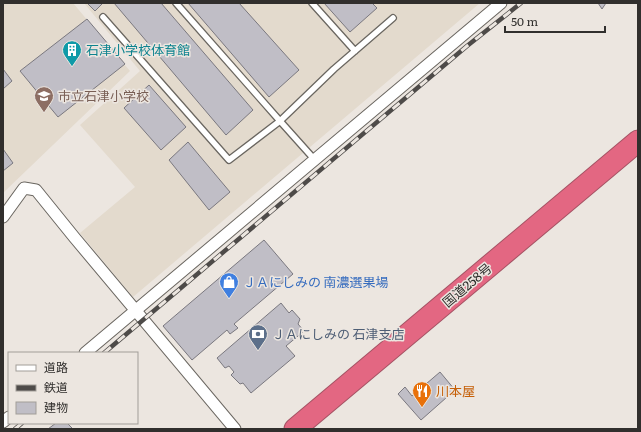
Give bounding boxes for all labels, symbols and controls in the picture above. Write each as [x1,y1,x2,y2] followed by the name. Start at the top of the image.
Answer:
[505,8,605,34] scale bar
[511,12,538,30] text: 50 m
[61,39,83,67] building icon: 石津小学校体育館
[86,40,190,59] place label: 石津小学校体育館
[33,85,55,113] school or university icon: 市立石津小学校
[58,86,149,105] place label: 市立石津小学校
[438,258,496,311] street label: 国道258号
[218,271,240,299] shop icon: ＪＡにしみの 南濃選果場
[243,272,389,291] place label: ＪＡにしみの 南濃選果場
[247,323,269,351] bank icon: ＪＡにしみの 石津支店
[272,324,405,343] place label: ＪＡにしみの 石津支店
[8,352,138,424] legend
[44,358,68,376] text: 道路
[44,378,68,396] text: 鉄道
[411,380,433,408] restaurant icon: 川本屋
[436,381,475,400] place label: 川本屋
[44,398,68,416] text: 建物

